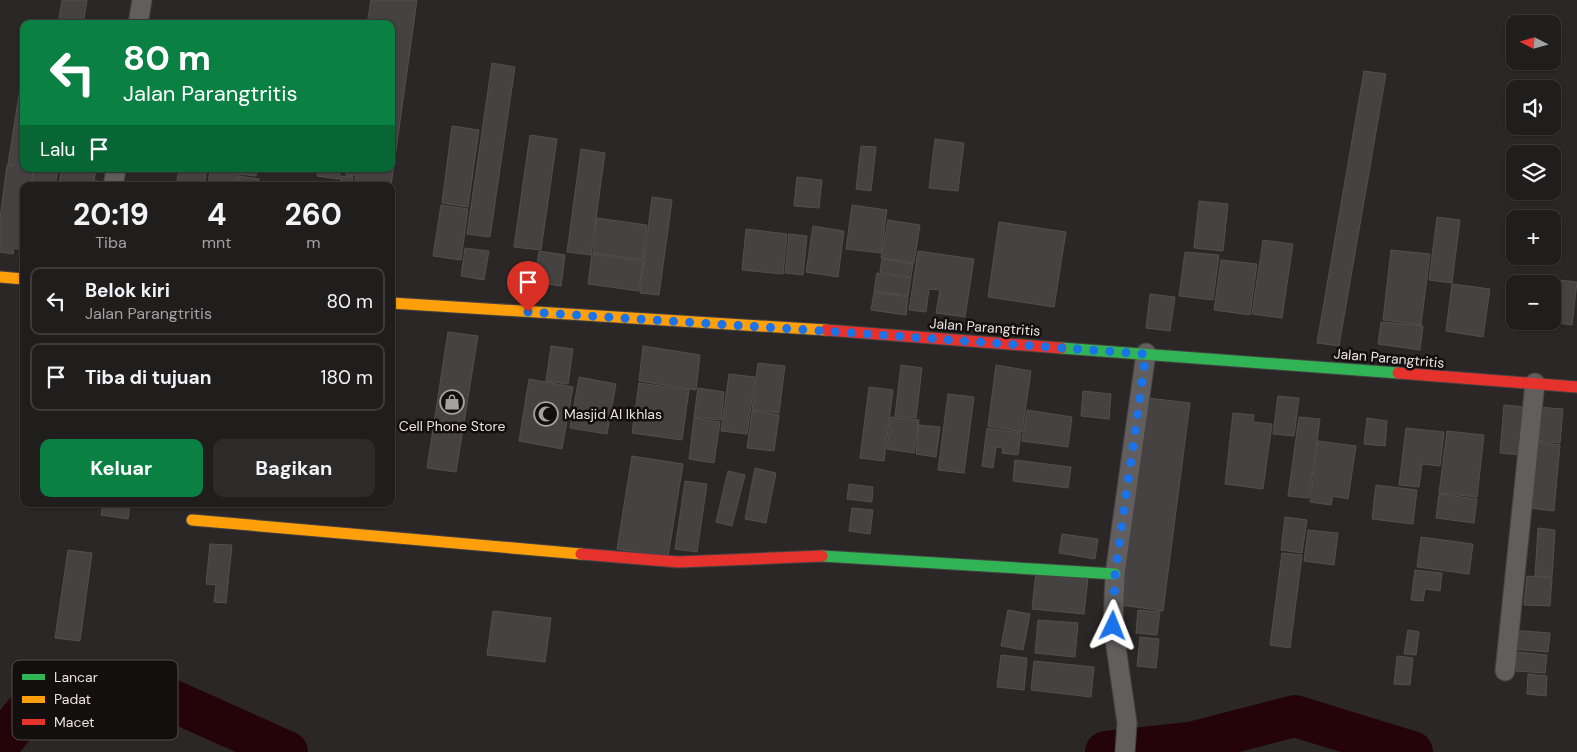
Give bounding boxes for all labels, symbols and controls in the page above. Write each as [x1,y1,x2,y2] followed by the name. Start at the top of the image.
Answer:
[1506,15,1561,70] north arrow
[1506,15,1561,330] map controls
[123,35,211,81] text: 80 m
[40,40,105,105] icon: left
[123,79,298,108] text: Jalan Parangtritis
[1506,80,1561,135] button: sound
[85,135,113,163] icon: arrive
[40,137,75,162] text: Lalu
[1506,145,1561,200] button: layers
[73,195,149,234] text: 20:19
[207,195,226,234] text: 4
[285,195,342,234] text: 260
[1506,210,1561,265] button: +
[95,232,127,253] text: Tiba
[202,232,232,253] text: mnt
[306,232,320,253] text: m
[507,261,549,312] pin
[514,268,542,296] icon: arrive
[1506,275,1561,330] button: −
[85,278,170,303] text: Belok kiri
[42,287,70,315] icon: left
[326,289,373,314] text: 80 m
[85,303,212,324] text: Jalan Parangtritis
[929,314,1041,340] street label: Jalan Parangtritis
[1333,344,1445,372] street label: Jalan Parangtritis
[42,363,70,391] icon: arrive
[85,365,211,390] text: Tiba di tujuan
[321,365,373,390] text: 180 m
[439,389,465,415] shop icon: Cell Phone Store
[533,401,559,427] mosque icon: Masjid Al Ikhlas
[564,405,662,423] place label: Masjid Al Ikhlas
[399,417,505,435] place label: Cell Phone Store
[40,439,203,497] button: Keluar
[213,439,375,497] button: Bagikan
[1086,599,1138,651] position arrow
[12,660,178,740] legend
[54,668,98,686] text: Lancar
[54,690,91,708] text: Padat
[54,713,95,731] text: Macet

